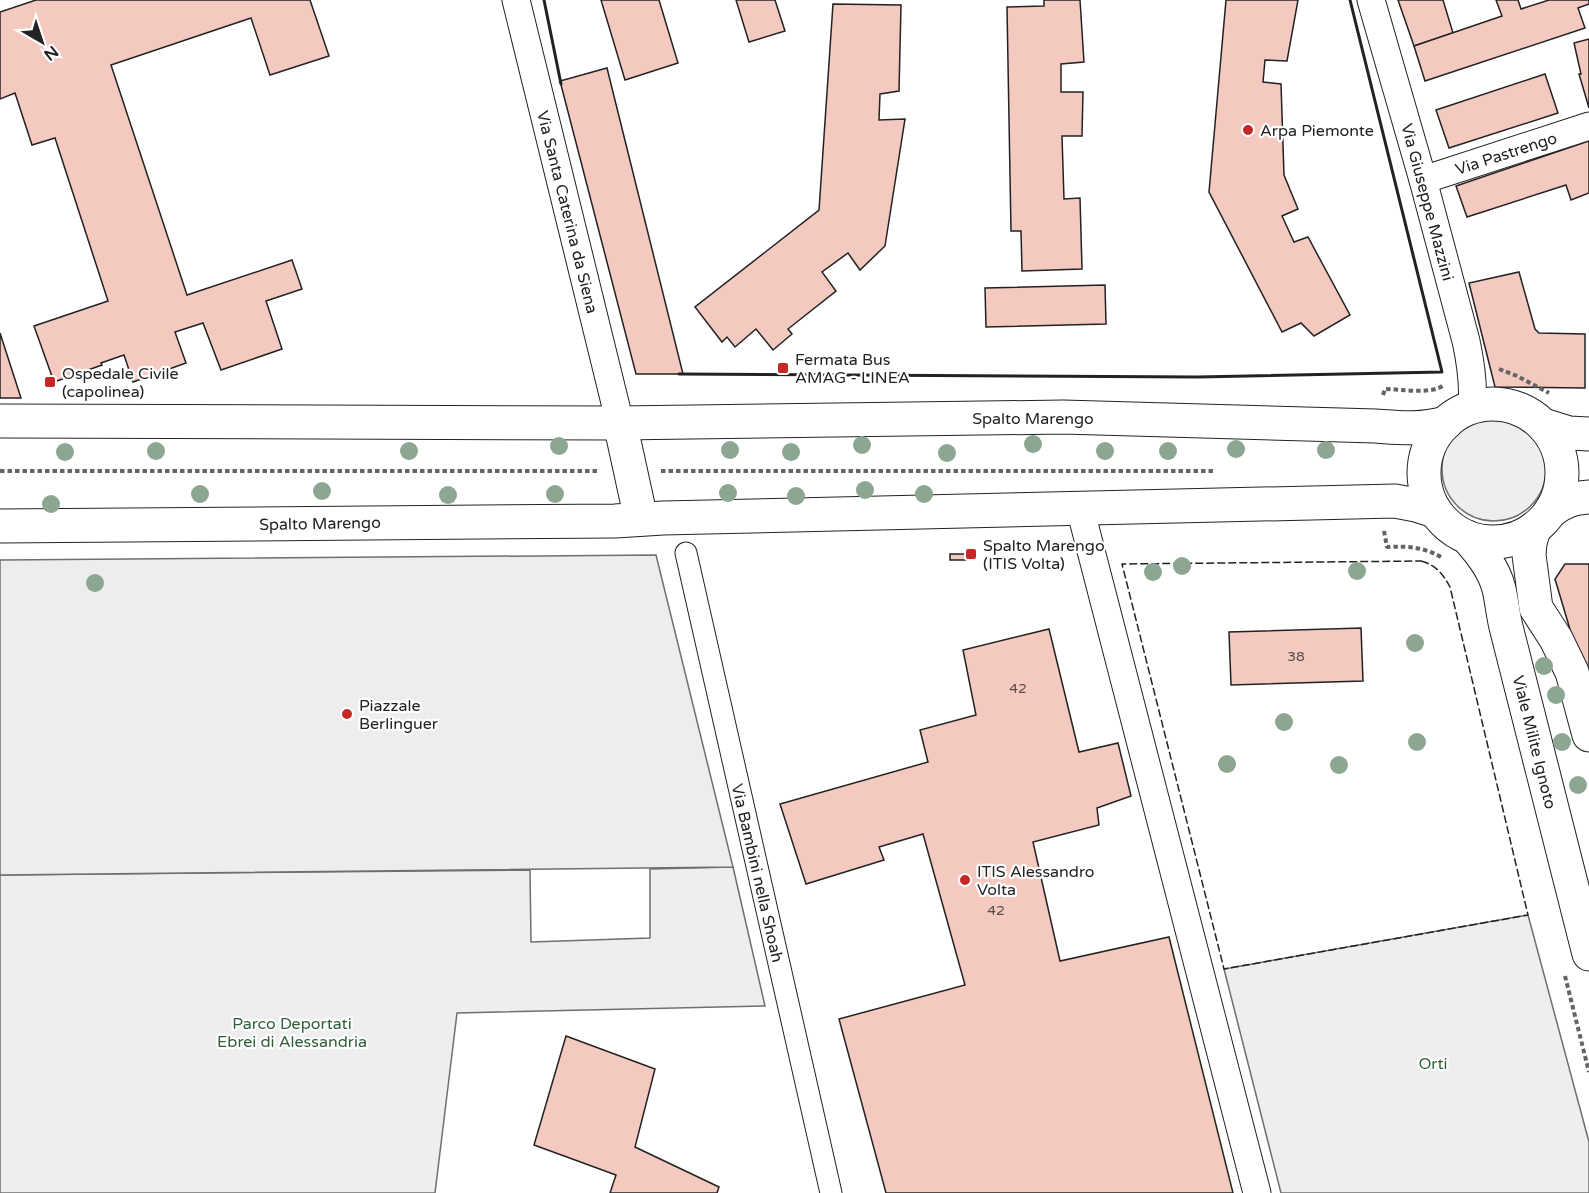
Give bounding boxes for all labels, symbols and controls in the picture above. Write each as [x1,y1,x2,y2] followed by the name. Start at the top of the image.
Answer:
[12,12,72,72] north arrow
[40,41,62,65] text: N
[532,109,602,316] street label: Via Santa Caterina da Siena
[1260,121,1374,141] place label: Arpa Piemonte
[1396,121,1458,283] street label: Via Giuseppe Mazzini
[1241,123,1255,137] marker: Arpa Piemonte
[1453,128,1560,180] street label: Via Pastrengo
[795,350,910,388] place label: Fermata Bus AMAG - LINEA
[776,361,790,375] marker: Fermata Bus AMAG - LINEA
[62,364,179,402] place label: Ospedale Civile (capolinea)
[43,375,57,389] marker: Ospedale Civile (capolinea)
[972,409,1094,429] street label: Spalto Marengo
[259,513,381,535] street label: Spalto Marengo
[983,536,1105,574] place label: Spalto Marengo (ITIS Volta)
[964,547,978,561] marker: Spalto Marengo (ITIS Volta)
[1287,648,1305,665] house number: 38
[1508,673,1560,811] street label: Viale Milite Ignoto
[1009,680,1027,697] house number: 42
[359,696,439,734] place label: Piazzale Berlinguer
[340,707,354,721] marker: Piazzale Berlinguer
[727,782,787,964] street label: Via Bambini nella Shoah
[977,862,1095,900] place label: ITIS Alessandro Volta
[958,873,972,887] marker: ITIS Alessandro Volta
[987,902,1005,919] house number: 42
[217,1014,367,1052] park label: Parco Deportati Ebrei di Alessandria
[1418,1054,1448,1074] park label: Orti

